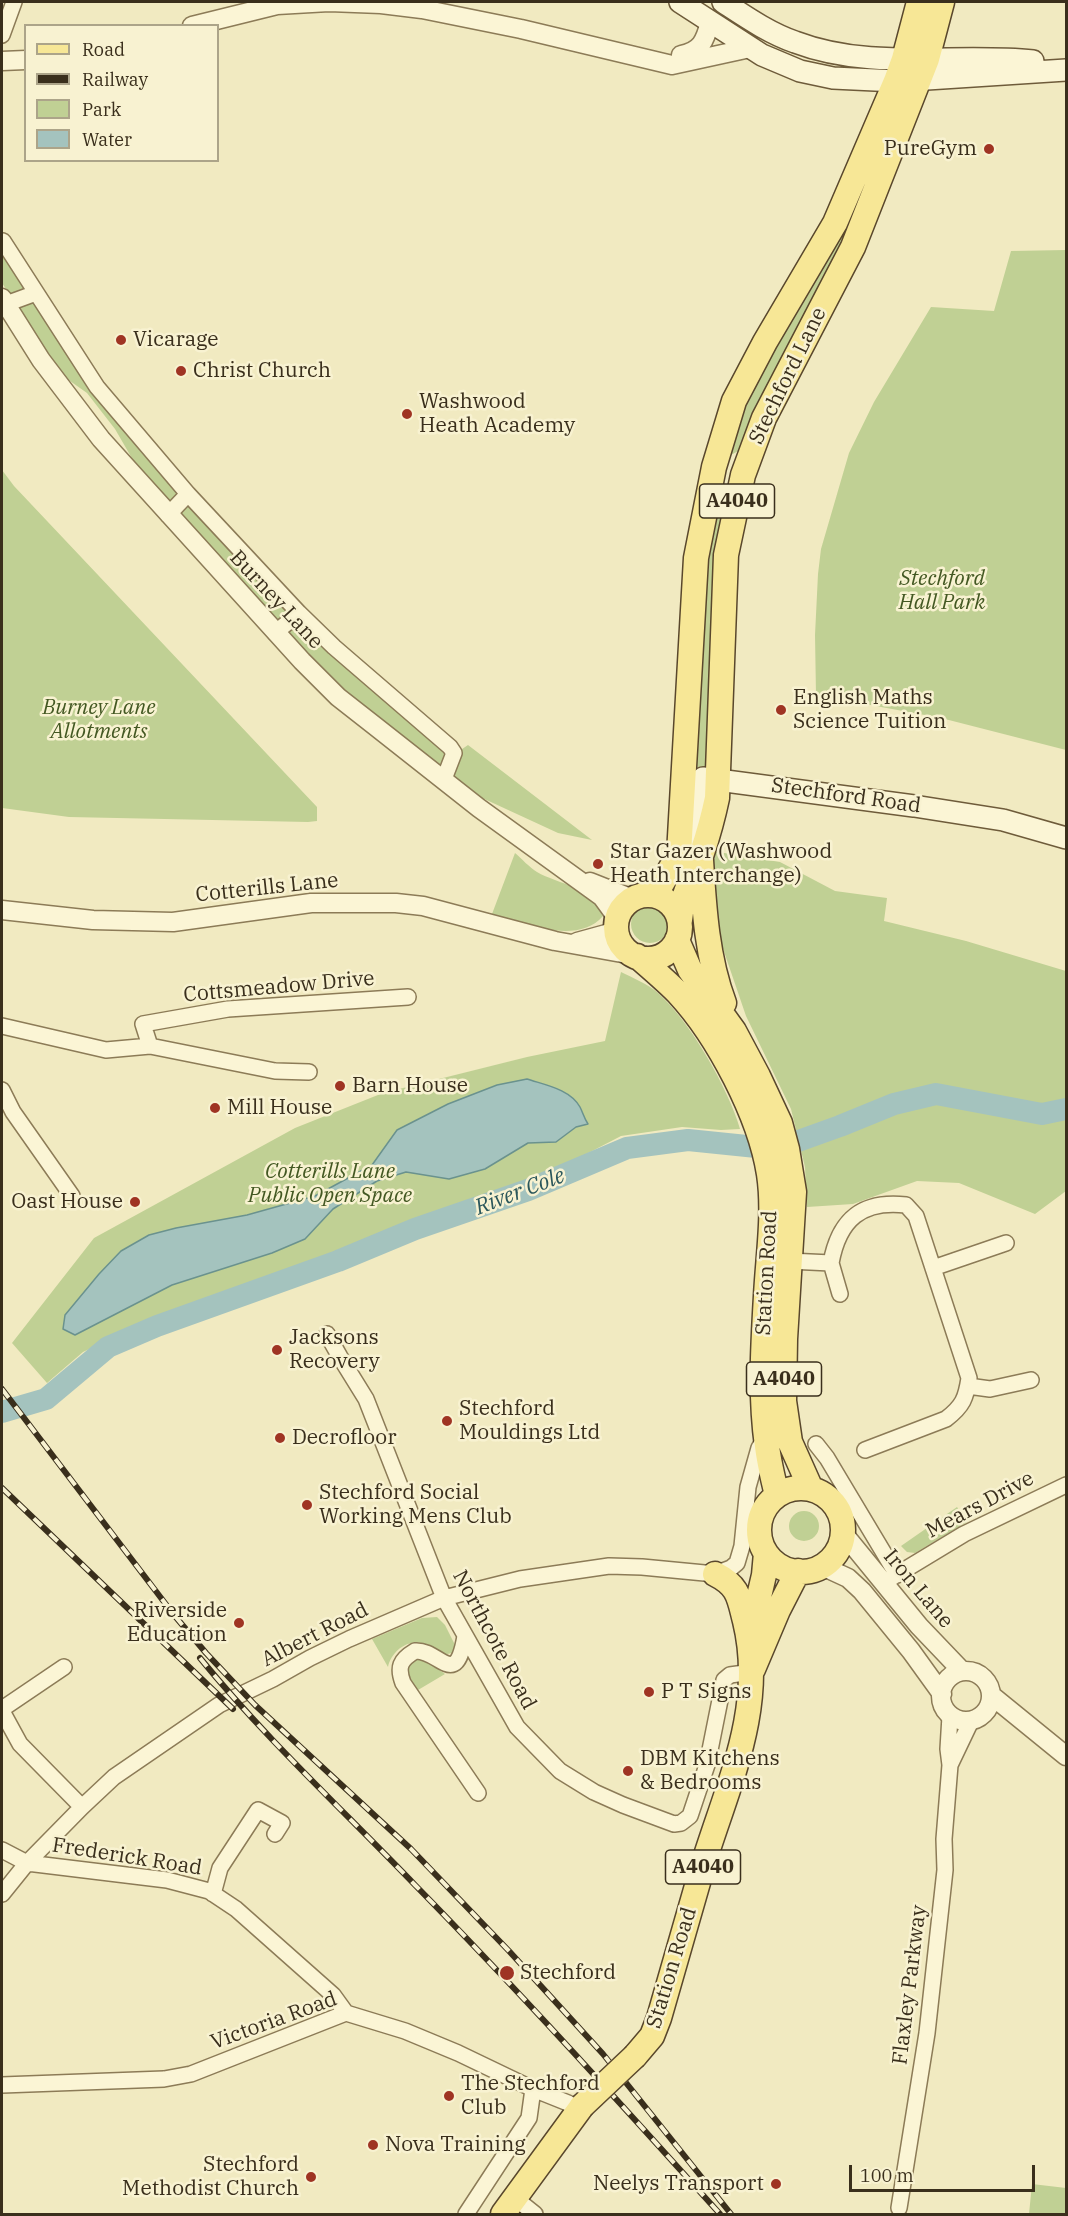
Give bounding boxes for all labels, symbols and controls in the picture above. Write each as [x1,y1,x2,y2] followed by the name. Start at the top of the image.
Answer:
[24,24,219,162] legend
[82,38,125,61] text: Road
[82,68,148,91] text: Railway
[82,98,121,121] text: Park
[82,128,132,151] text: Water
[884,136,977,162] place label: PureGym
[982,142,996,156] marker: PureGym
[744,303,832,449] street label: Stechford Lane
[133,327,219,353] place label: Vicarage
[114,333,128,347] marker: Vicarage
[193,358,331,384] place label: Christ Church
[174,364,188,378] marker: Christ Church
[419,389,575,439] place label: Washwood Heath Academy
[400,407,414,421] marker: Washwood Heath Academy
[700,484,774,518] road number: A4040
[224,546,328,654] street label: Burney Lane
[899,566,985,616] park label: Stechford Hall Park
[793,685,946,735] place label: English Maths Science Tuition
[42,695,156,745] park label: Burney Lane Allotments
[774,703,788,717] marker: English Maths Science Tuition
[770,773,922,819] street label: Stechford Road
[610,839,832,889] place label: Star Gazer (Washwood Heath Interchange)
[591,857,605,871] marker: Star Gazer (Washwood Heath Interchange)
[194,868,340,908] street label: Cotterills Lane
[182,966,376,1008] street label: Cottsmeadow Drive
[352,1073,468,1099] place label: Barn House
[333,1079,347,1093] marker: Barn House
[227,1095,332,1121] place label: Mill House
[208,1101,222,1115] marker: Mill House
[248,1159,412,1209] park label: Cotterills Lane Public Open Space
[471,1163,569,1221] water label: River Cole
[11,1189,123,1215] place label: Oast House
[128,1195,142,1209] marker: Oast House
[751,1210,783,1336] street label: Station Road
[289,1325,380,1375] place label: Jacksons Recovery
[270,1343,284,1357] marker: Jacksons Recovery
[746,1362,822,1396] road number: A4040
[459,1396,600,1446] place label: Stechford Mouldings Ltd
[440,1414,454,1428] marker: Stechford Mouldings Ltd
[292,1425,396,1451] place label: Decrofloor
[273,1431,287,1445] marker: Decrofloor
[922,1466,1038,1544] street label: Mears Drive
[319,1480,512,1530] place label: Stechford Social Working Mens Club
[300,1498,314,1512] marker: Stechford Social Working Mens Club
[878,1544,958,1634] street label: Iron Lane
[447,1566,541,1714] street label: Northcote Road
[257,1597,373,1673] street label: Albert Road
[127,1598,227,1648] place label: Riverside Education
[232,1616,246,1630] marker: Riverside Education
[661,1679,752,1705] place label: P T Signs
[642,1685,656,1699] marker: P T Signs
[640,1746,780,1796] place label: DBM Kitchens & Bedrooms
[621,1764,635,1778] marker: DBM Kitchens & Bedrooms
[50,1833,204,1881] street label: Frederick Road
[666,1850,740,1884] road number: A4040
[642,1904,702,2032] street label: Station Road
[888,1904,932,2066] street label: Flaxley Parkway
[520,1960,616,1986] place label: Stechford
[498,1964,516,1982] marker: Stechford
[207,1986,341,2056] street label: Victoria Road
[461,2071,600,2121] place label: The Stechford Club
[442,2089,456,2103] marker: The Stechford Club
[385,2132,526,2158] place label: Nova Training
[366,2138,380,2152] marker: Nova Training
[122,2152,299,2202] place label: Stechford Methodist Church
[852,2153,1038,2191] scale bar
[860,2164,914,2187] text: 100 m
[304,2170,318,2184] marker: Stechford Methodist Church
[593,2171,764,2197] place label: Neelys Transport
[769,2177,783,2191] marker: Neelys Transport

